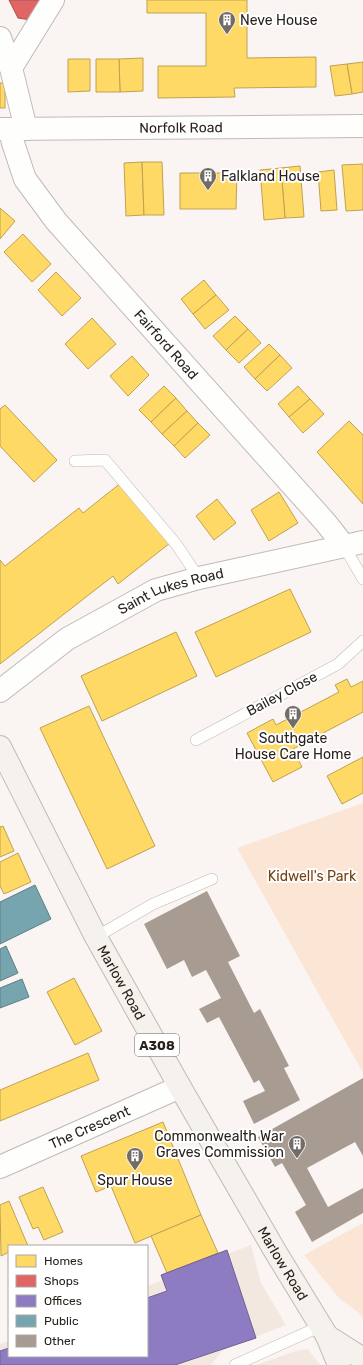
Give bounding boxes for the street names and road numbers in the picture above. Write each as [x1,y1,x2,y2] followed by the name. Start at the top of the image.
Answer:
[139,119,223,136] street label: Norfolk Road
[131,306,202,383] street label: Fairford Road
[115,564,225,618] street label: Saint Lukes Road
[244,668,321,720] street label: Bailey Close
[94,942,149,1023] street label: Marlow Road
[135,1034,179,1056] road number: A308
[47,1102,133,1153] street label: The Crescent
[254,1224,312,1303] street label: Marlow Road

